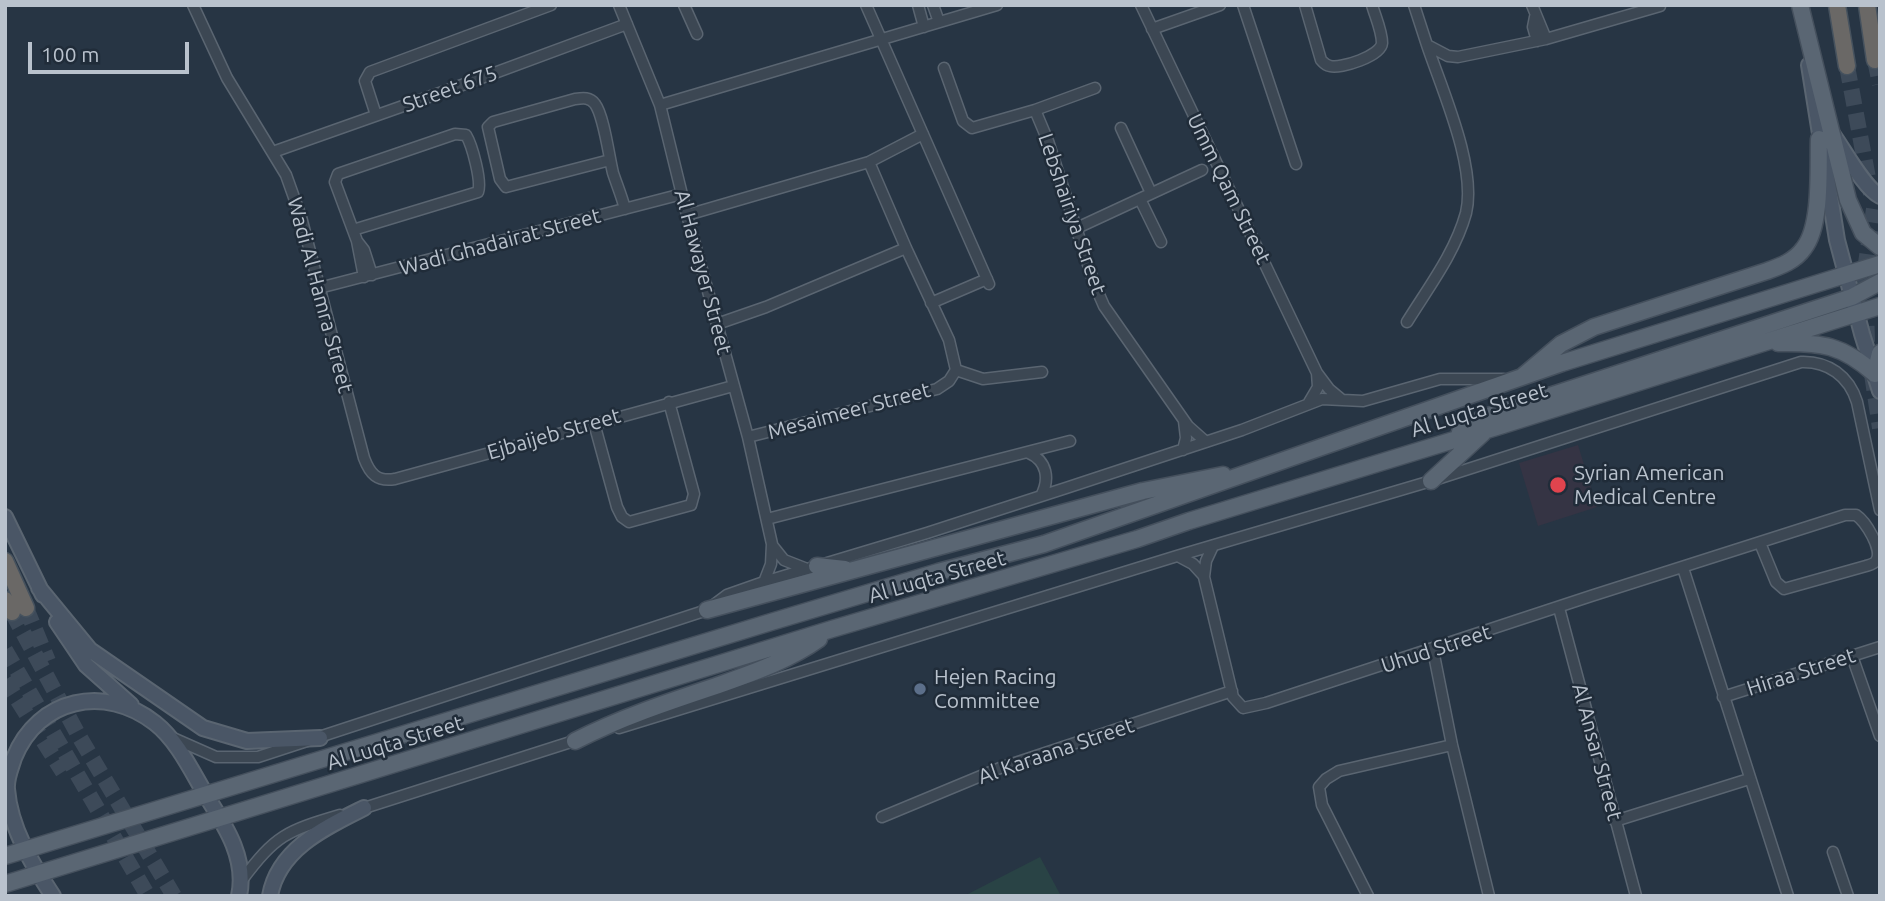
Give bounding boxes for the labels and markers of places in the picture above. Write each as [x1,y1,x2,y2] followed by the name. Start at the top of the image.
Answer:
[1574,460,1724,510] place label: Syrian American Medical Centre
[1548,475,1568,495] marker: Syrian American Medical Centre
[934,664,1056,714] place label: Hejen Racing Committee
[912,681,928,697] marker: Hejen Racing Committee

